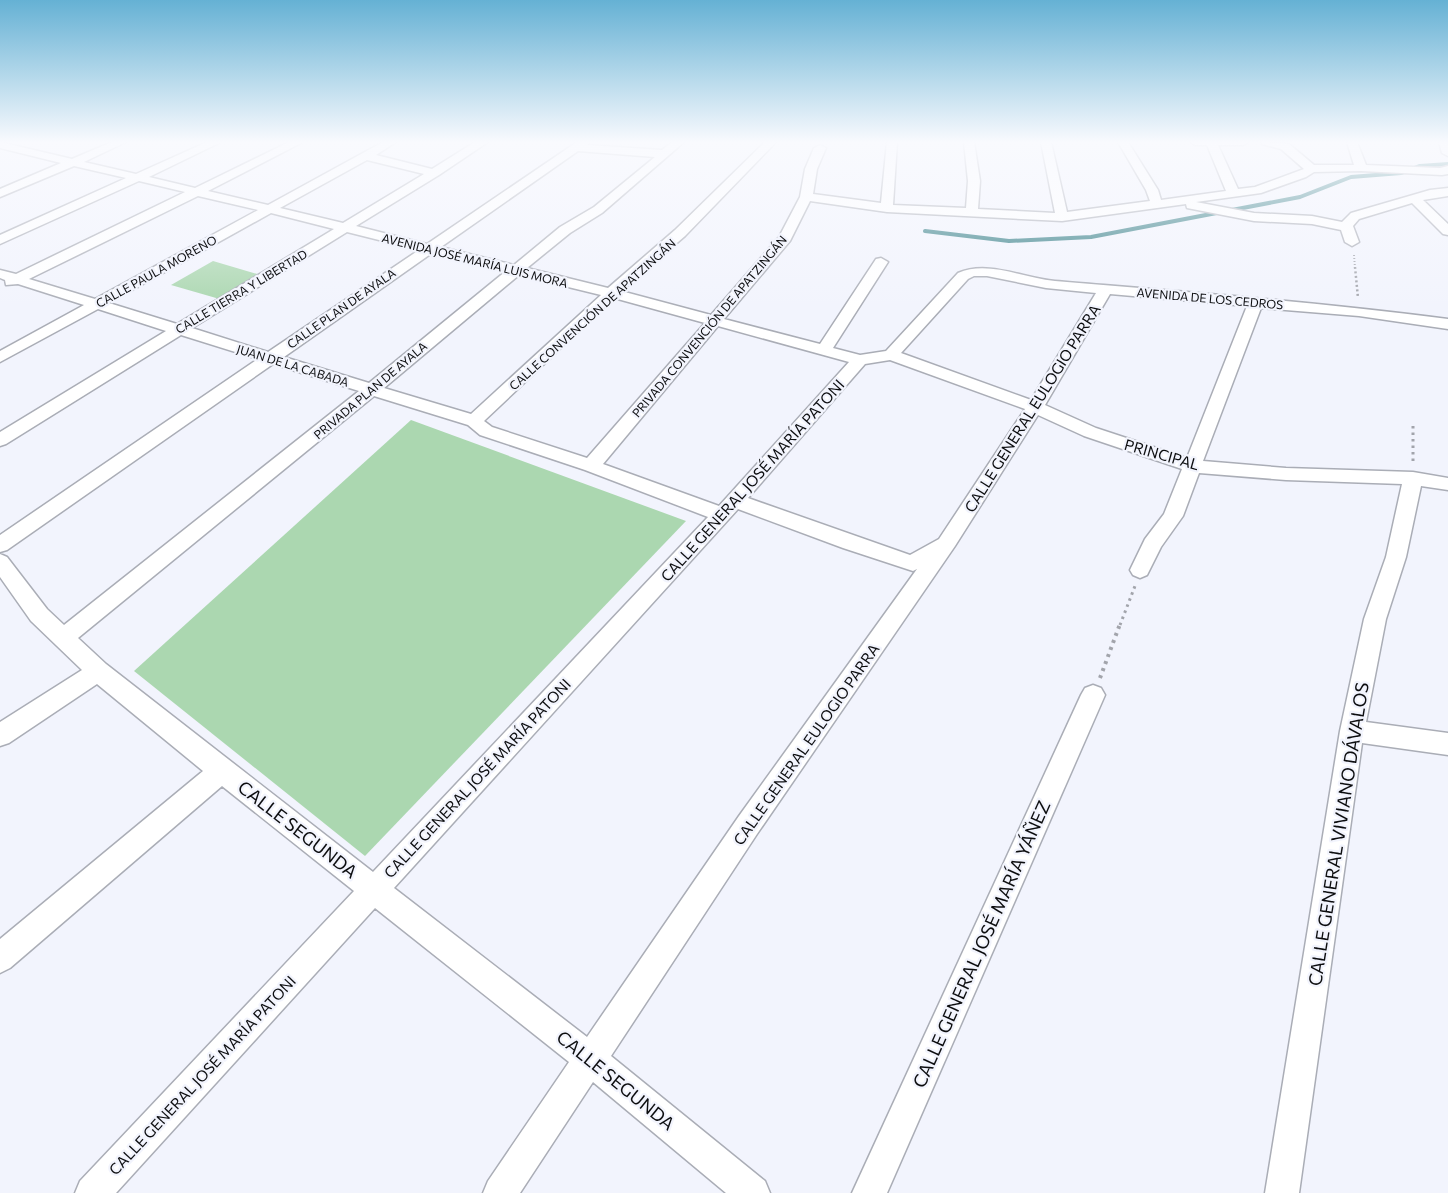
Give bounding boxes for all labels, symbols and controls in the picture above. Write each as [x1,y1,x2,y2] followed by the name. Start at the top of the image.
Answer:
[380,230,570,291] street label: AVENIDA JOSÉ MARÍA LUIS MORA
[93,232,219,310] street label: CALLE PAULA MORENO
[629,232,789,420] street label: PRIVADA CONVENCIÓN DE APATZINGÁN
[506,236,678,392] street label: CALLE CONVENCIÓN DE APATZINGÁN
[173,246,310,336] street label: CALLE TIERRA Y LIBERTAD
[284,265,398,351] street label: CALLE PLAN DE AYALA
[1136,285,1284,311] street label: AVENIDA DE LOS CEDROS
[960,301,1104,515] street label: CALLE GENERAL EULOGIO PARRA
[311,339,429,441] street label: PRIVADA PLAN DE AYALA
[235,341,351,390] street label: JUAN DE LA CABADA
[656,375,848,585] street label: CALLE GENERAL JOSÉ MARÍA PATONI
[1123,435,1202,473] street label: PRINCIPAL
[729,640,883,848] street label: CALLE GENERAL EULOGIO PARRA
[379,674,574,881] street label: CALLE GENERAL JOSÉ MARÍA PATONI
[1303,681,1373,987] street label: CALLE GENERAL VIVIANO DÁVALOS
[234,775,362,883] street label: CALLE SEGUNDA
[907,797,1055,1091] street label: CALLE GENERAL JOSÉ MARÍA YÁÑEZ
[104,971,299,1178] street label: CALLE GENERAL JOSÉ MARÍA PATONI
[552,1026,680,1134] street label: CALLE SEGUNDA

